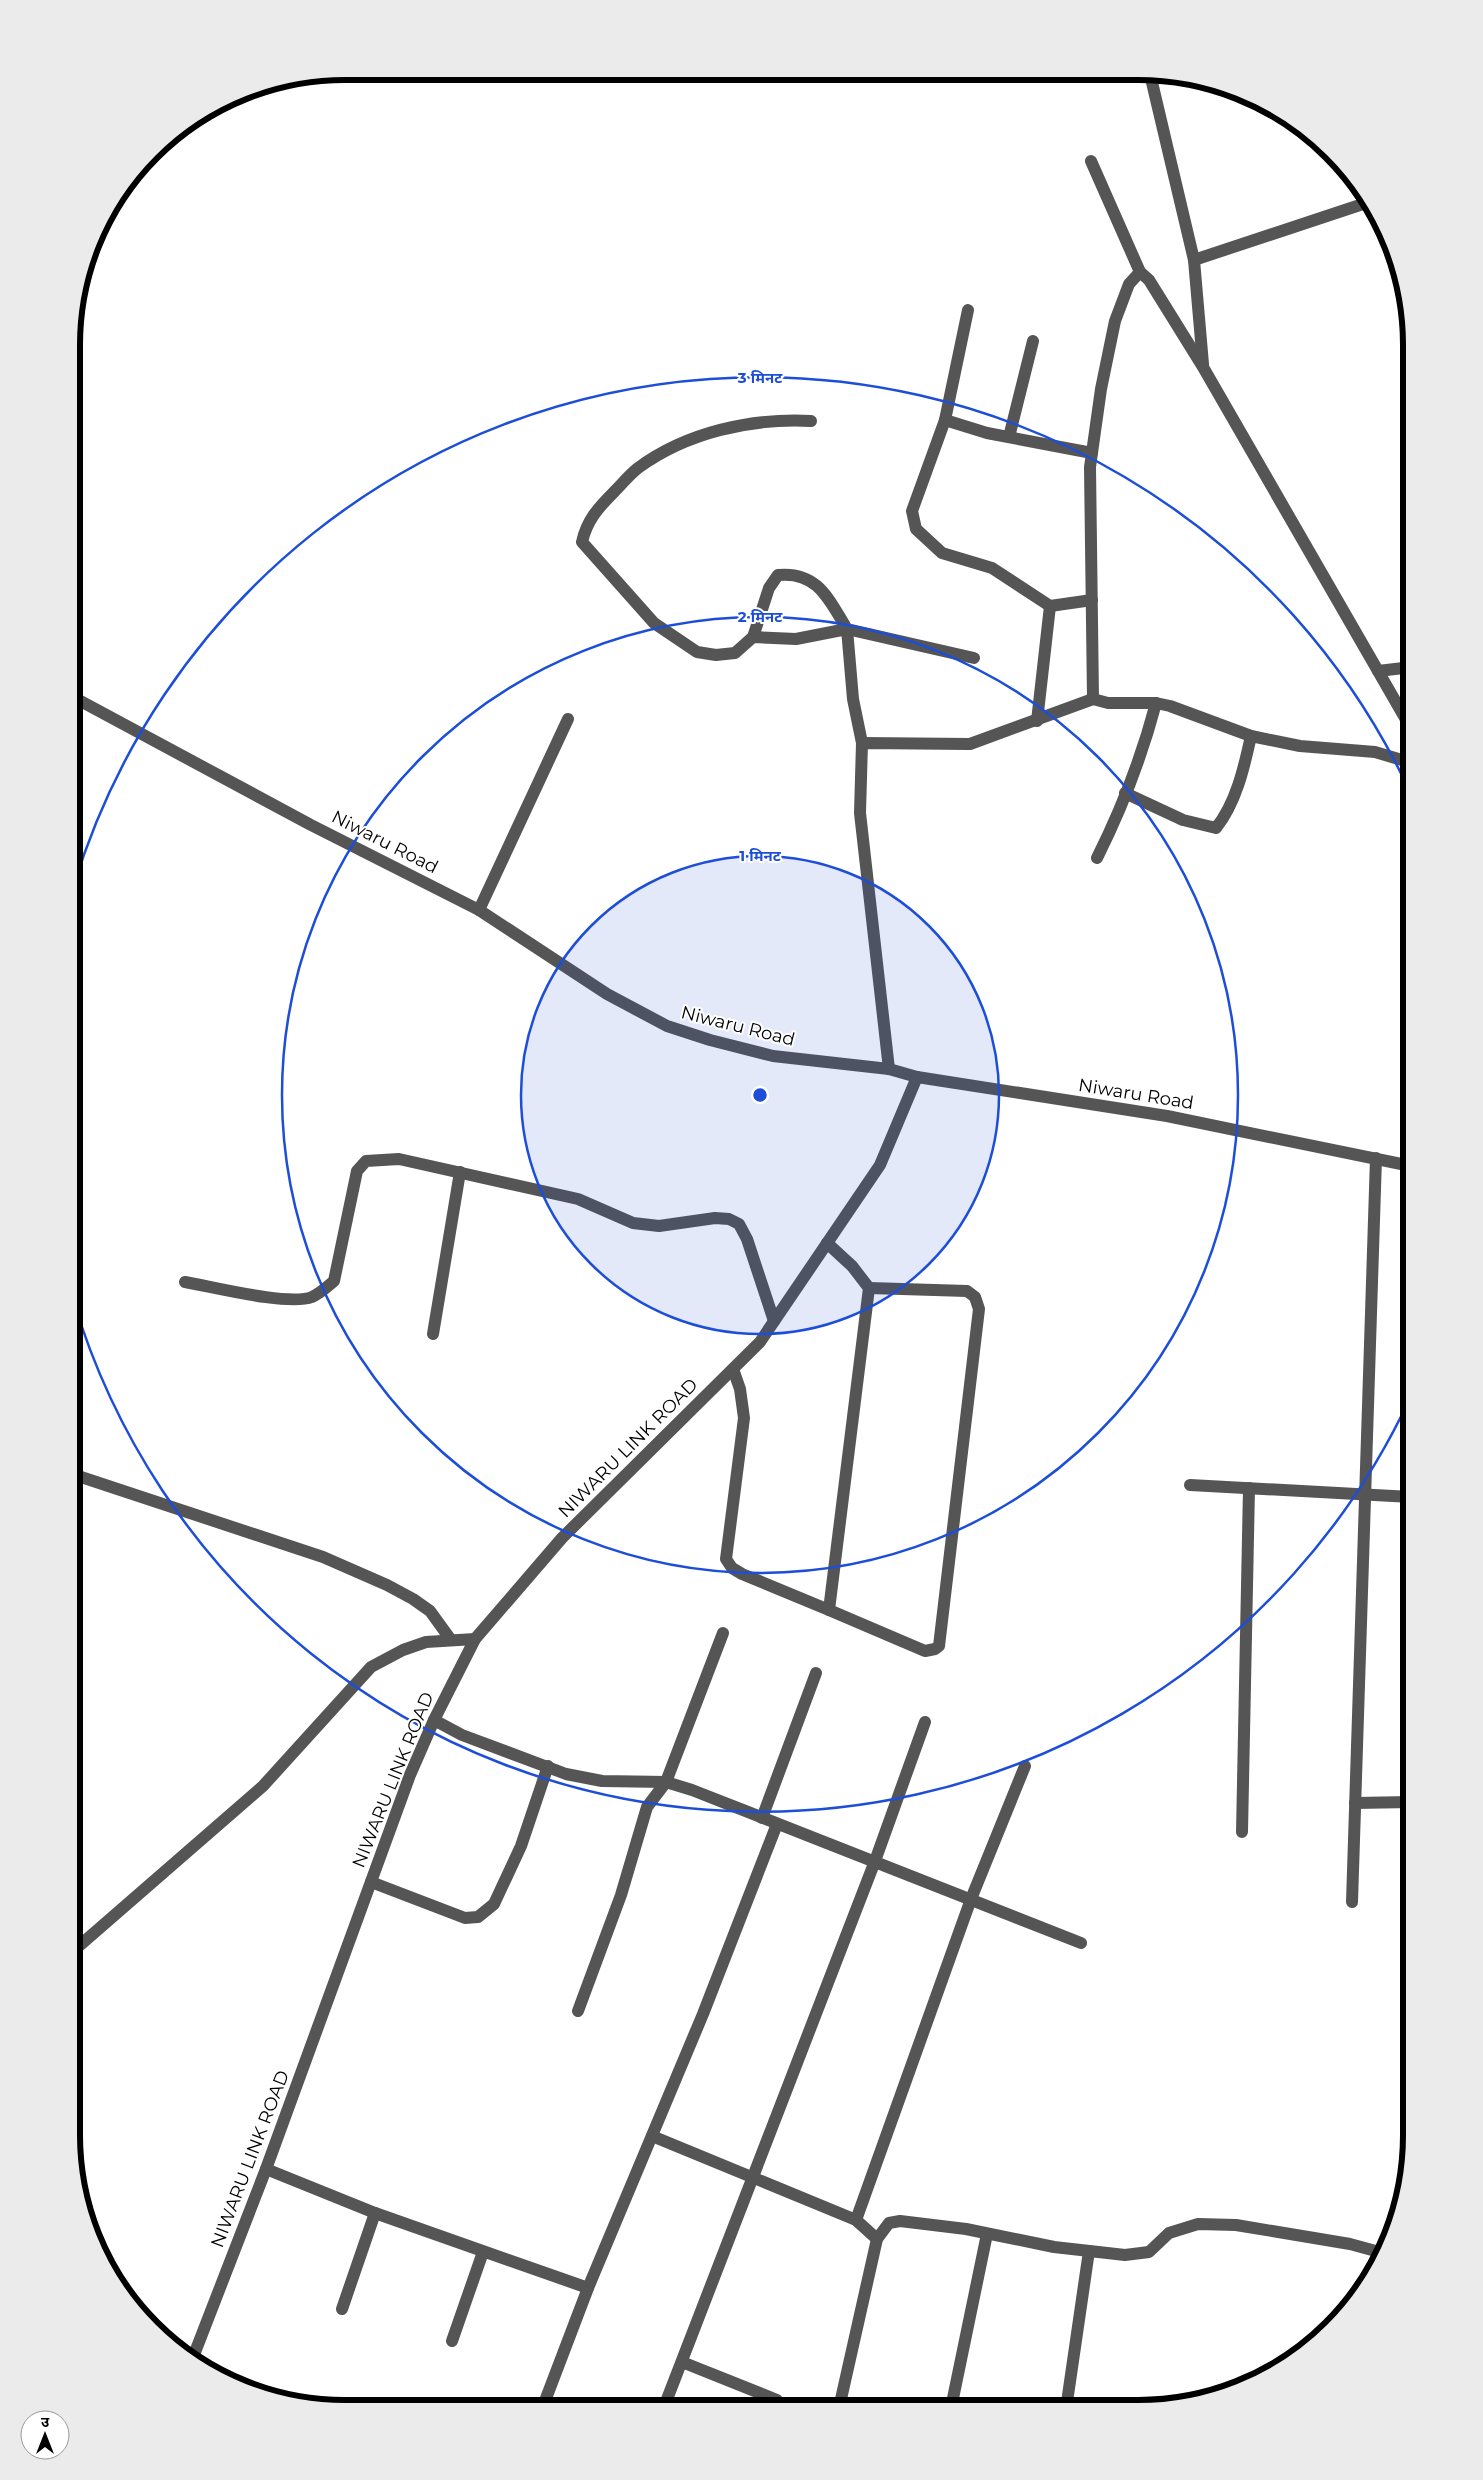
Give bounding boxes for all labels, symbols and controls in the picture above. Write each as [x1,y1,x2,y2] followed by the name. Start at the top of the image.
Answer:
[737,368,783,387] text: 3 मिनट
[738,607,783,626] text: 2 मिनट
[328,806,442,878] street label: Niwaru Road
[739,846,782,865] text: 1 मिनट
[679,1001,797,1051] street label: Niwaru Road
[1077,1074,1195,1114] street label: Niwaru Road
[751,1086,769,1104] centre of rings
[554,1374,702,1522] street label: NIWARU LINK ROAD
[348,1689,438,1871] street label: NIWARU LINK ROAD
[206,2067,294,2251] street label: NIWARU LINK ROAD
[20,2410,70,2460] north arrow
[41,2413,50,2431] text: उ

